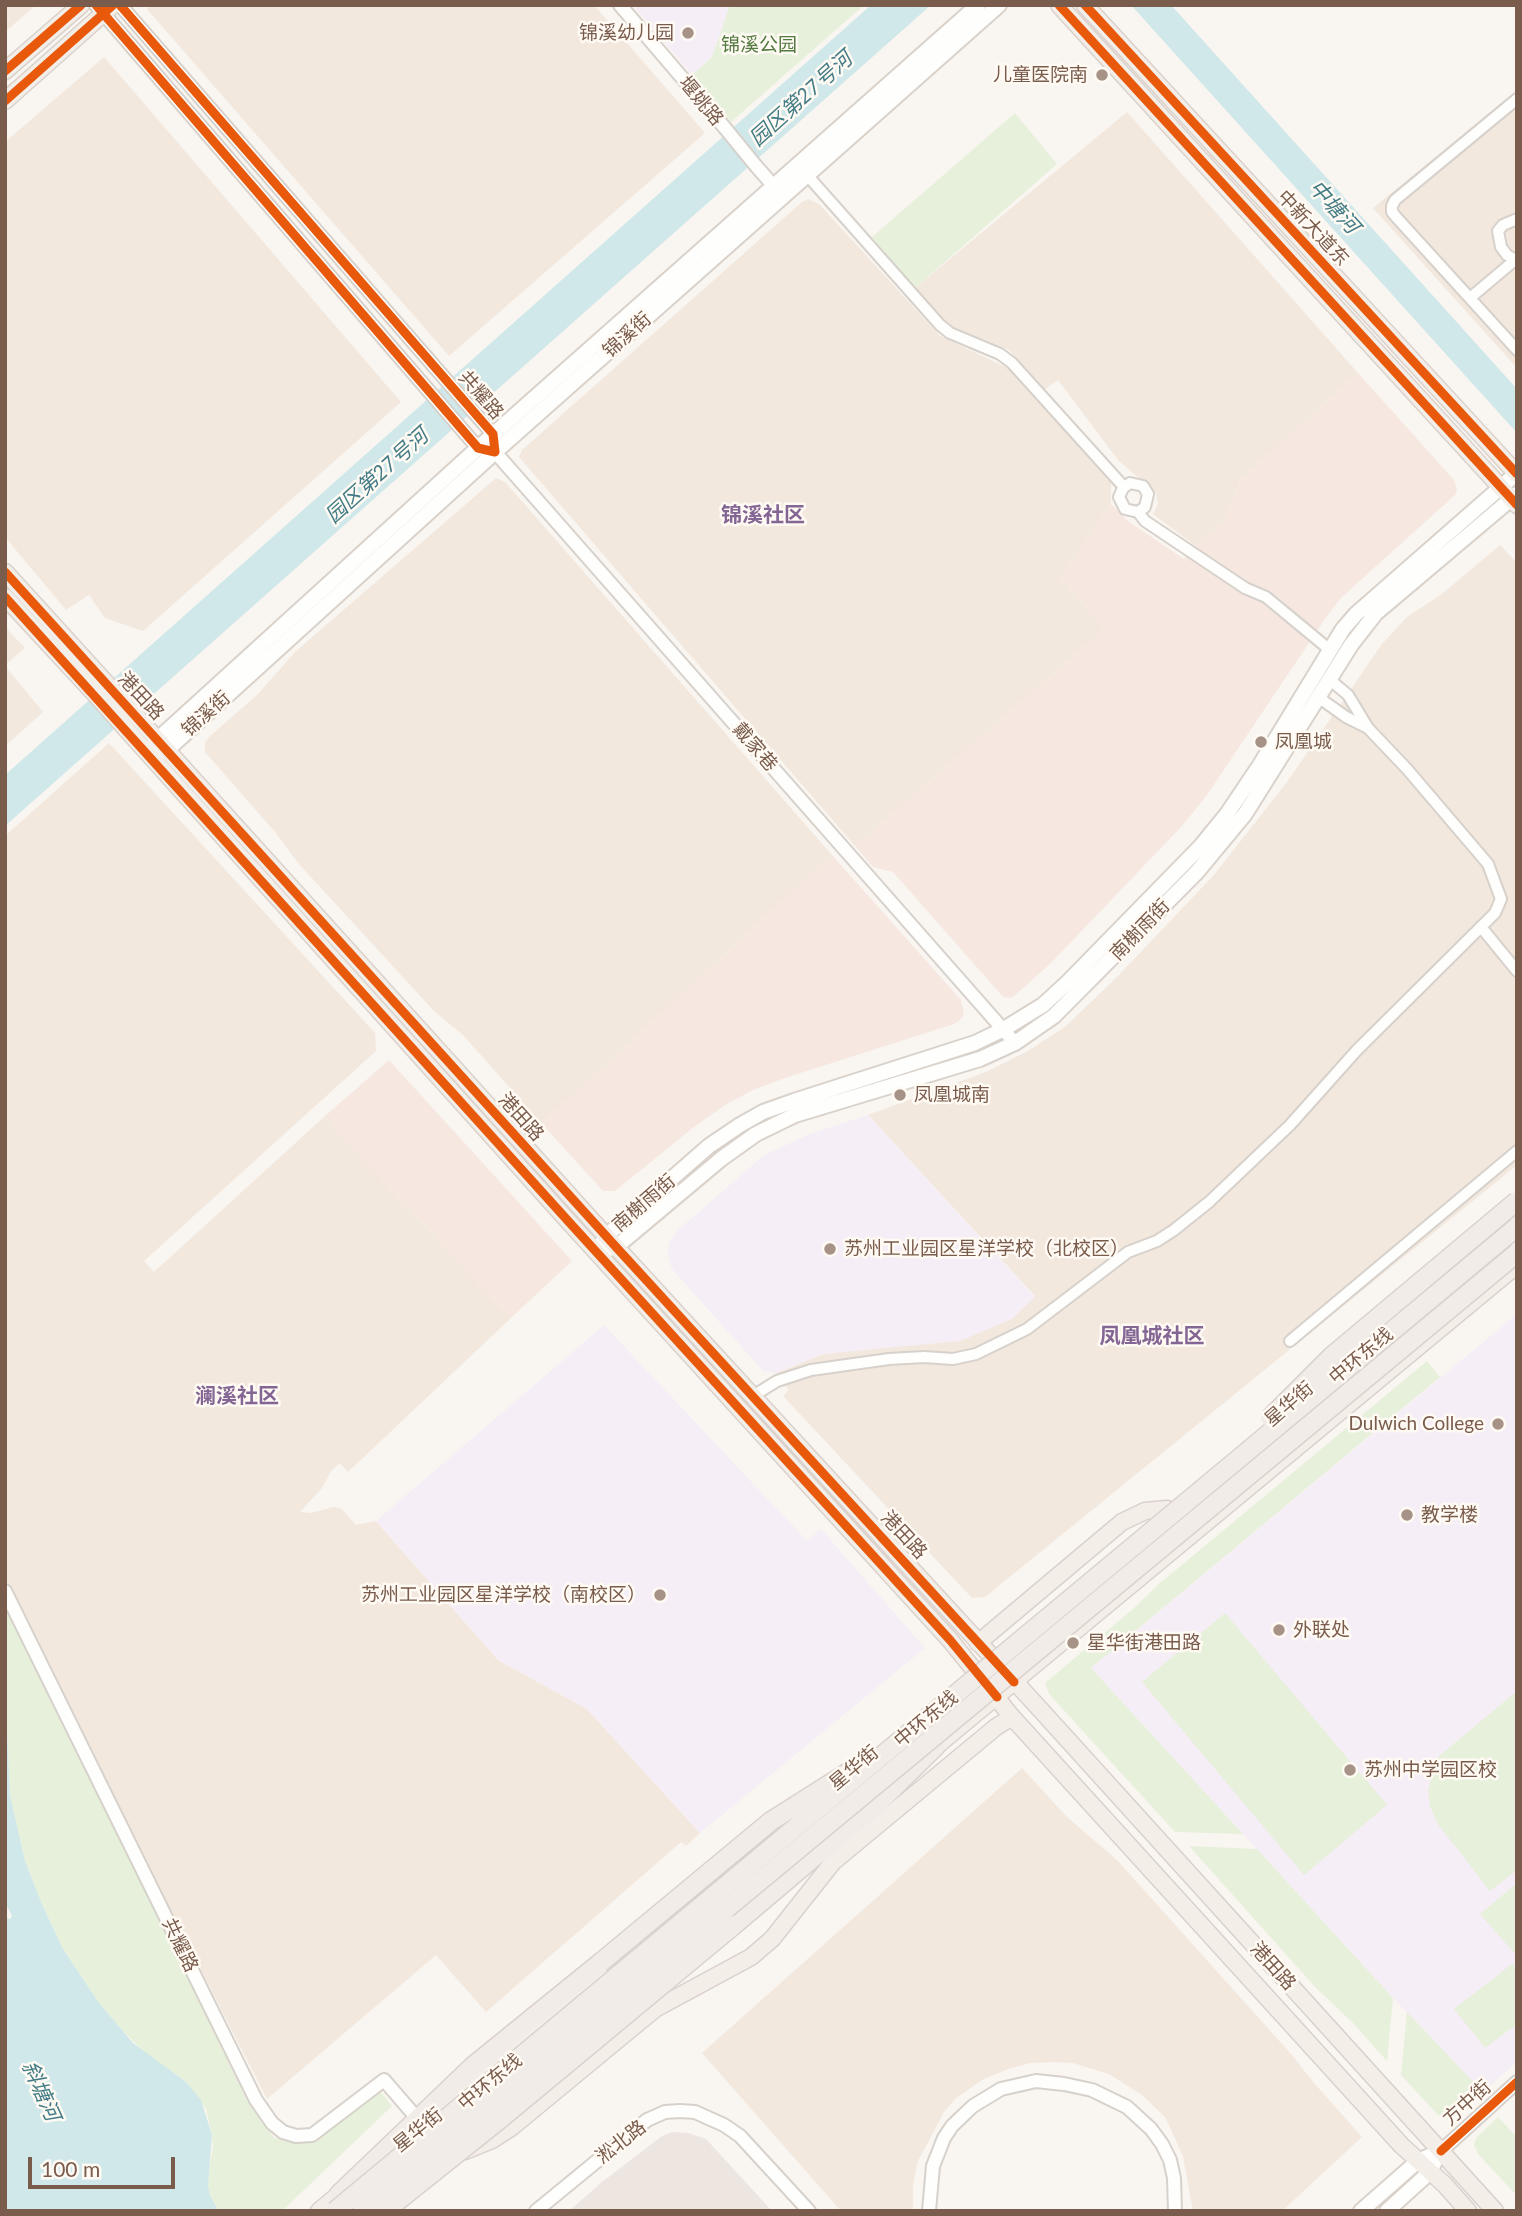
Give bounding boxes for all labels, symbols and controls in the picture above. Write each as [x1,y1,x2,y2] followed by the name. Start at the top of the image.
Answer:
[579,22,674,44] place label: 锦溪幼儿园
[680,25,696,41] marker: 锦溪幼儿园
[721,34,797,56] park label: 锦溪公园
[745,46,857,152] water label: 园区第27号河
[993,64,1088,86] place label: 儿童医院南
[1094,67,1110,83] marker: 儿童医院南
[674,72,728,130] street label: 堰姚路
[1304,175,1364,239] water label: 中塘河
[1272,185,1354,271] street label: 中新大道东
[598,307,656,363] street label: 锦溪街
[454,366,508,424] street label: 共耀路
[321,423,433,529] water label: 园区第27号河
[721,502,805,528] district label: 锦溪社区
[113,667,169,725] street label: 港田路
[177,686,235,742] street label: 锦溪街
[728,718,782,776] street label: 戴家巷
[1275,731,1332,753] place label: 凤凰城
[1253,734,1269,750] marker: 凤凰城
[1105,895,1175,965] street label: 南榭雨街
[914,1084,990,1106] place label: 凤凰城南
[892,1087,908,1103] marker: 凤凰城南
[493,1088,549,1146] street label: 港田路
[608,1169,680,1237] street label: 南榭雨街
[844,1238,1129,1260] place label: 苏州工业园区星洋学校（北校区）
[822,1241,838,1257] marker: 苏州工业园区星洋学校（北校区）
[1100,1323,1204,1349] district label: 凤凰城社区
[1325,1323,1397,1389] street label: 中环东线
[1260,1377,1318,1431] street label: 星华街
[195,1383,279,1409] district label: 澜溪社区
[1349,1413,1484,1435] place label: Dulwich College
[1490,1416,1506,1432] marker: Dulwich College
[1421,1504,1478,1526] place label: 教学楼
[876,1506,932,1564] street label: 港田路
[1399,1507,1415,1523] marker: 教学楼
[361,1584,646,1606] place label: 苏州工业园区星洋学校（南校区）
[652,1587,668,1603] marker: 苏州工业园区星洋学校（南校区）
[1293,1619,1350,1641] place label: 外联处
[1271,1622,1287,1638] marker: 外联处
[1087,1632,1201,1654] place label: 星华街港田路
[1065,1635,1081,1651] marker: 星华街港田路
[890,1686,962,1752] street label: 中环东线
[825,1741,883,1795] street label: 星华街
[1364,1759,1497,1781] place label: 苏州中学园区校
[1342,1762,1358,1778] marker: 苏州中学园区校
[157,1914,203,1976] street label: 共耀路
[1245,1937,1301,1995] street label: 港田路
[454,2049,526,2115] street label: 中环东线
[17,2057,65,2125] water label: 斜塘河
[1438,2075,1496,2131] street label: 方中街
[389,2103,447,2157] street label: 星华街
[592,2115,650,2169] street label: 淞北路
[32,2142,178,2186] scale bar
[41,2156,100,2181] text: 100 m

